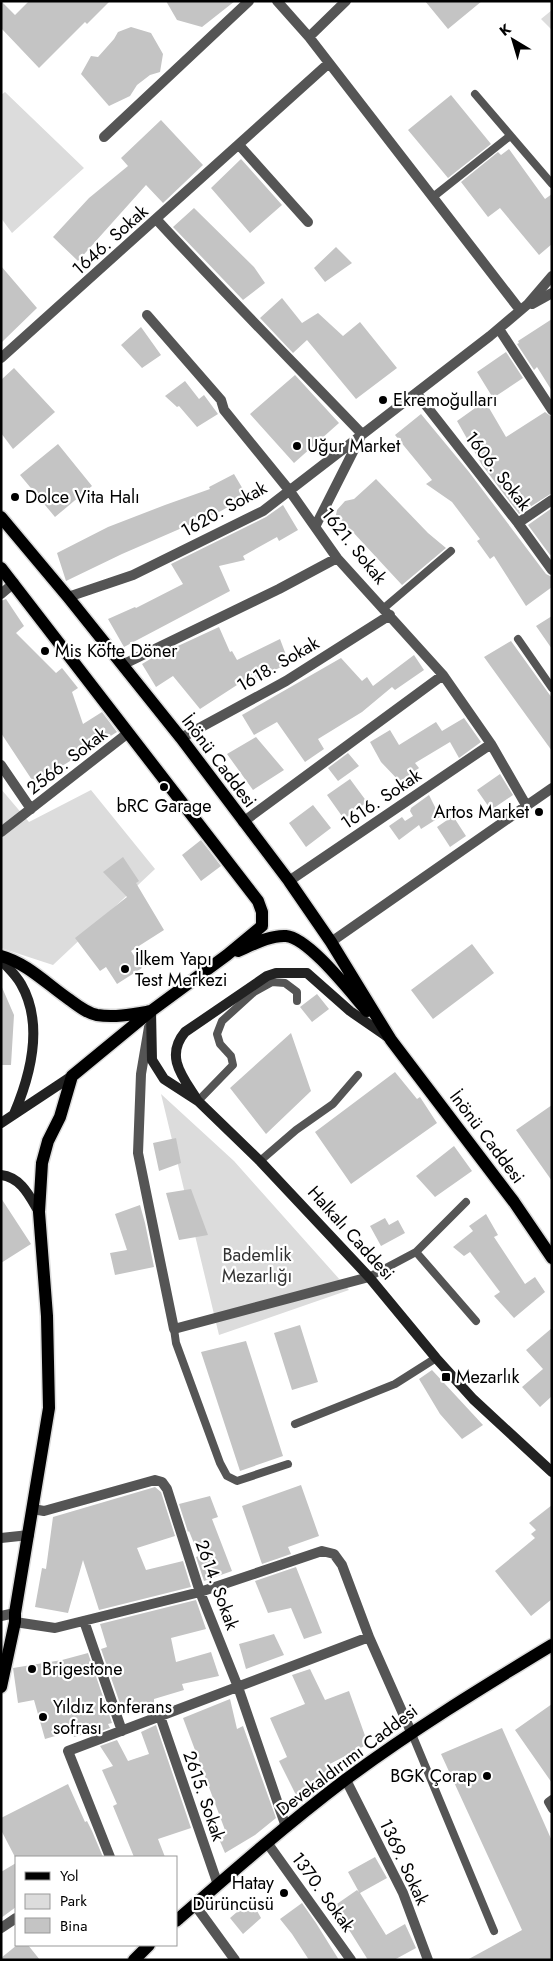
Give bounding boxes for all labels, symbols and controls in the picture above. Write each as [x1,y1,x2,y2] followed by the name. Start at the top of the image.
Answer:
[488,15,538,65] north arrow
[495,19,515,41] text: K
[66,199,154,281] street label: 1646. Sokak
[393,387,497,413] place label: Ekremoğulları
[377,394,389,406] marker: Ekremoğulları
[459,426,537,516] street label: 1606. Sokak
[307,433,401,459] place label: Uğur Market
[291,440,303,452] marker: Uğur Market
[176,475,272,543] street label: 1620. Sokak
[25,484,140,510] place label: Dolce Vita Halı
[9,491,21,503] marker: Dolce Vita Halı
[315,502,393,590] street label: 1621. Sokak
[232,630,324,698] street label: 1618. Sokak
[55,638,178,664] place label: Mis Köfte Döner
[39,645,51,657] marker: Mis Köfte Döner
[175,709,263,813] street label: İnönü Caddesi
[21,721,113,801] street label: 2566. Sokak
[336,762,426,835] street label: 1616. Sokak
[158,781,170,793] marker: bRC Garage
[116,793,212,819] place label: bRC Garage
[433,799,530,825] place label: Artos Market
[533,806,545,818] marker: Artos Market
[135,946,227,993] place label: İlkem Yapı Test Merkezi
[119,963,131,975] marker: İlkem Yapı Test Merkezi
[443,1085,531,1189] street label: İnönü Caddesi
[301,1180,401,1286] street label: Halkalı Caddesi
[222,1242,292,1289] park label: Bademlik Mezarlığı
[456,1364,520,1390] place label: Mezarlık
[440,1371,452,1383] marker: Mezarlık
[189,1536,245,1634] street label: 2614. Sokak
[42,1656,123,1682] place label: Brigestone
[26,1663,38,1675] marker: Brigestone
[53,1694,172,1741] place label: Yıldız konferans sofrası
[271,1698,423,1822] street label: Devekaldırımı Caddesi
[37,1711,49,1723] marker: Yıldız konferans sofrası
[176,1747,232,1845] street label: 2615. Sokak
[390,1763,477,1789] place label: BGK Çorap
[481,1770,493,1782] marker: BGK Çorap
[373,1815,435,1909] street label: 1369. Sokak
[285,1847,361,1937] street label: 1370. Sokak
[15,1856,178,1946] legend
[60,1865,79,1887] text: Yol
[192,1870,274,1917] place label: Hatay Dürüncüsü
[278,1887,290,1899] marker: Hatay Dürüncüsü
[60,1890,87,1912] text: Park
[60,1915,87,1937] text: Bina

